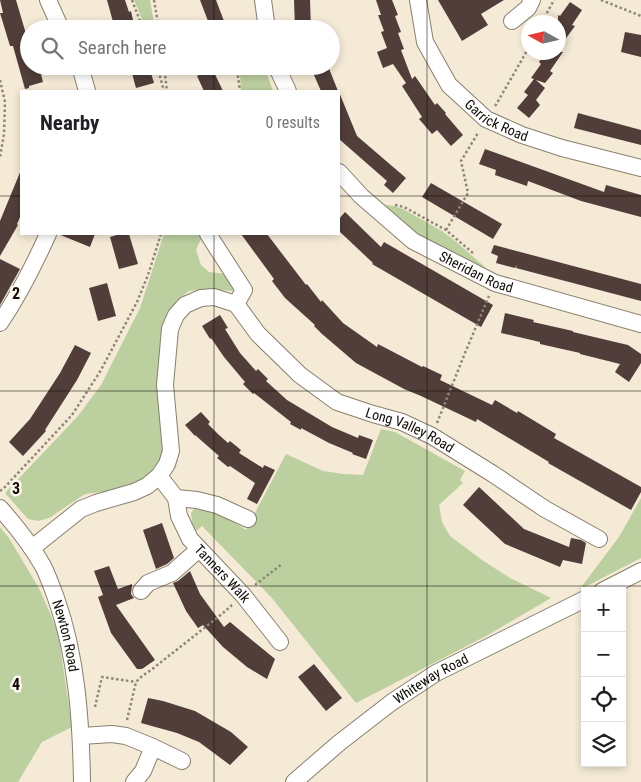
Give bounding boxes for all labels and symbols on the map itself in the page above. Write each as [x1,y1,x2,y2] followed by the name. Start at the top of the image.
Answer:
[521,15,566,60] north arrow
[462,96,530,144] street label: Garrick Road
[437,248,515,296] street label: Sheridan Road
[12,284,20,303] text: 2
[364,404,457,456] street label: Long Valley Road
[12,479,20,498] text: 3
[191,541,254,606] street label: Tanners Walk
[49,598,82,673] street label: Newton Road
[390,650,471,707] street label: Whiteway Road
[12,675,20,694] text: 4

